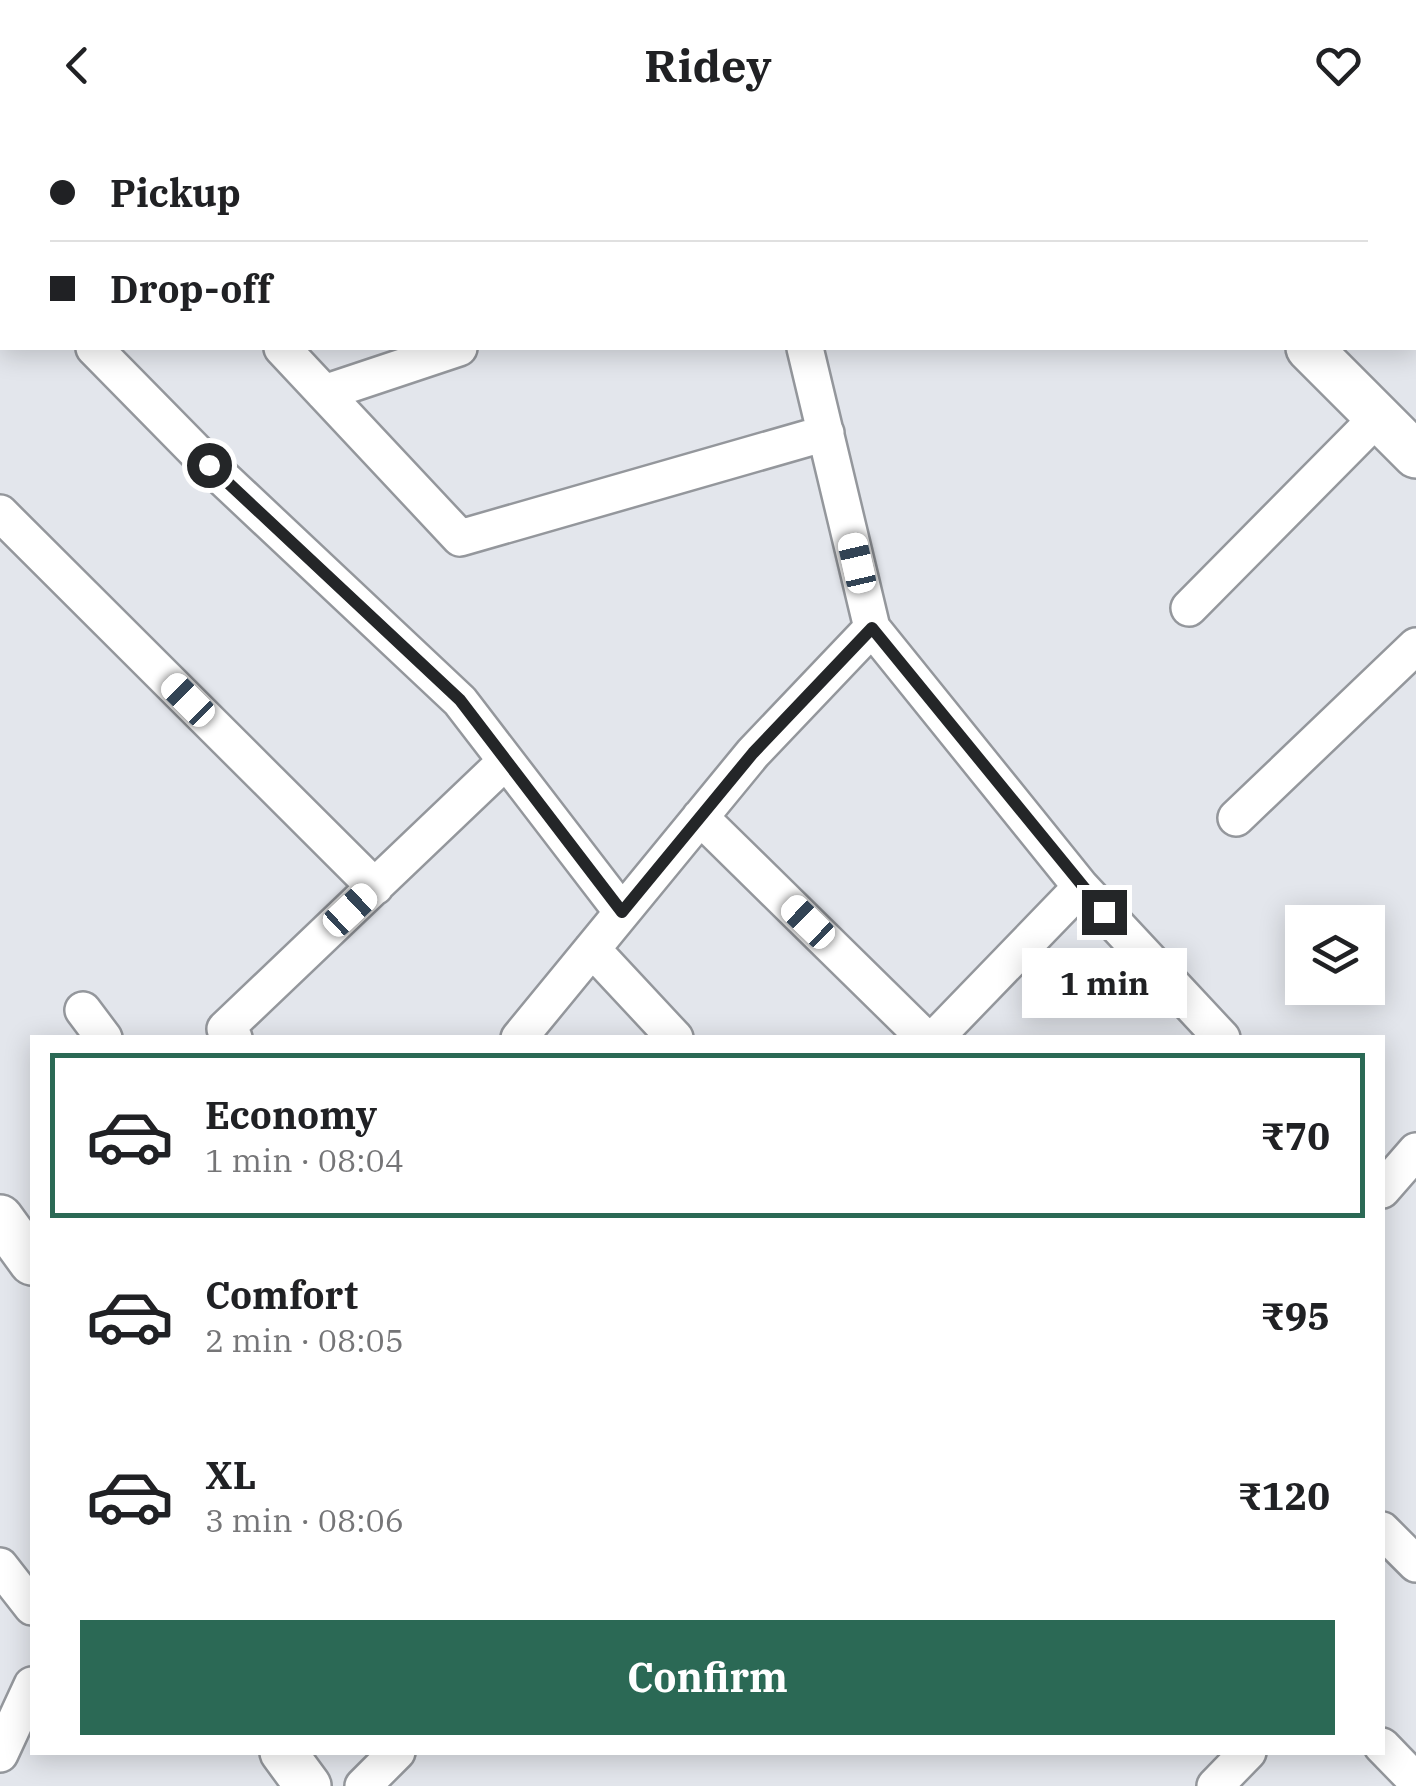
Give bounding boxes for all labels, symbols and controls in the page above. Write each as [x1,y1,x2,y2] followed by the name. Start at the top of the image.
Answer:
[644,36,772,94] text: Ridey
[50,38,105,93] icon: back
[1311,38,1366,93] icon: heart
[110,168,241,217] text: Pickup
[110,264,272,313] text: Drop-off
[187,443,232,488] route start
[836,530,878,596] car
[156,668,220,732] car
[318,879,382,941] car
[776,890,840,954] car
[1082,890,1127,935] route end
[1285,905,1385,1005] map controls
[1285,905,1385,1005] button: layers
[1022,947,1186,1017] callout: 1 min
[1060,962,1149,1004] text: 1 min
[205,1090,377,1139] text: Economy
[85,1091,175,1181] icon: car
[1260,1111,1330,1160] text: ₹70
[205,1139,404,1181] text: 1 min · 08:04
[205,1270,358,1319] text: Comfort
[85,1271,175,1361] icon: car
[1260,1291,1330,1340] text: ₹95
[205,1319,404,1361] text: 2 min · 08:05
[205,1450,256,1499] text: XL
[85,1451,175,1541] icon: car
[1237,1471,1330,1520] text: ₹120
[205,1499,404,1541] text: 3 min · 08:06
[80,1620,1335,1735] button: Confirm

